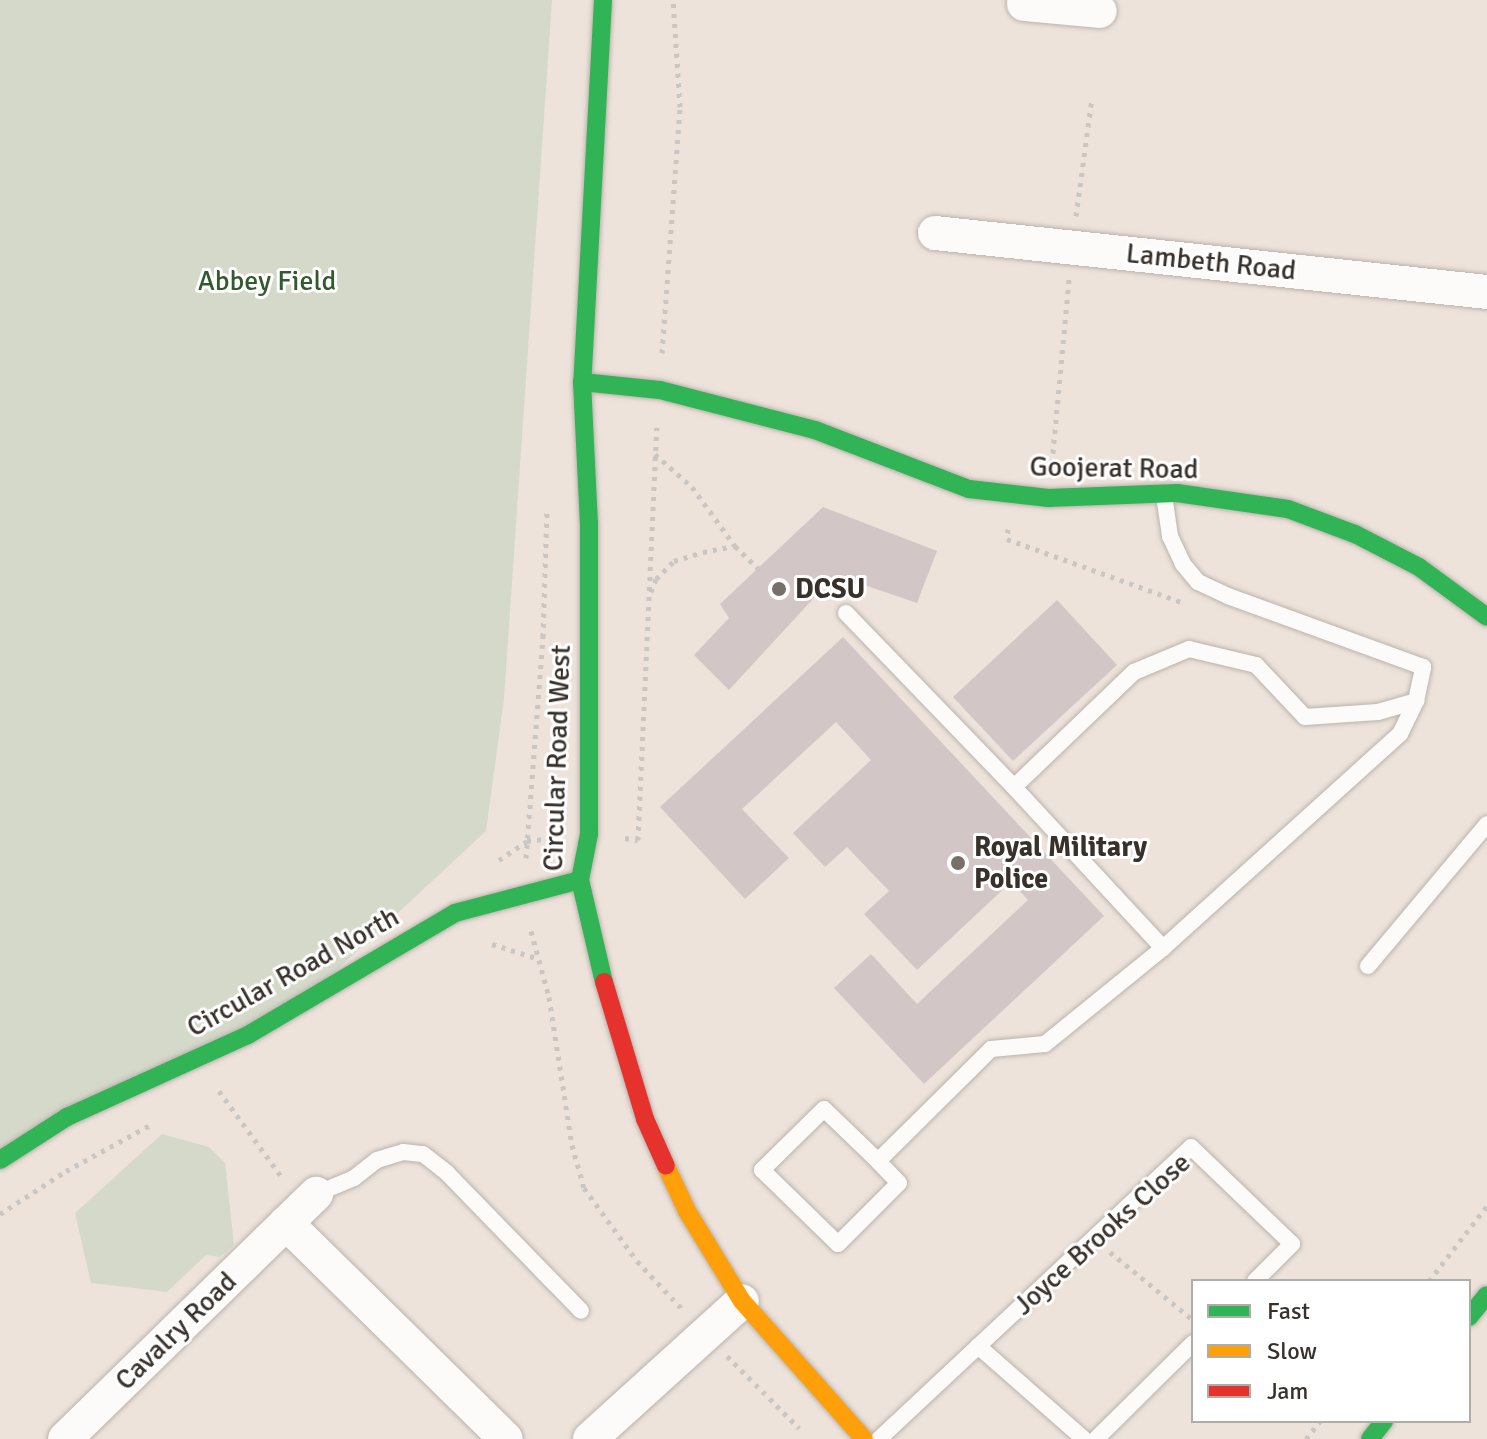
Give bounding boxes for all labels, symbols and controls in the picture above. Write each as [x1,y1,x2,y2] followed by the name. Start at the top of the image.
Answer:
[1124,236,1298,288] street label: Lambeth Road
[198,264,336,298] park label: Abbey Field
[1029,450,1199,486] street label: Goojerat Road
[795,572,865,606] place label: DCSU
[770,580,788,598] marker: DCSU
[536,644,578,872] street label: Circular Road West
[974,830,1147,896] place label: Royal Military Police
[949,854,967,872] marker: Royal Military Police
[181,900,405,1044] street label: Circular Road North
[1007,1146,1197,1322] street label: Joyce Brooks Close
[108,1265,244,1397] street label: Cavalry Road
[1191,1279,1471,1423] legend
[1267,1296,1310,1326] text: Fast
[1267,1336,1317,1366] text: Slow
[1267,1376,1308,1406] text: Jam

